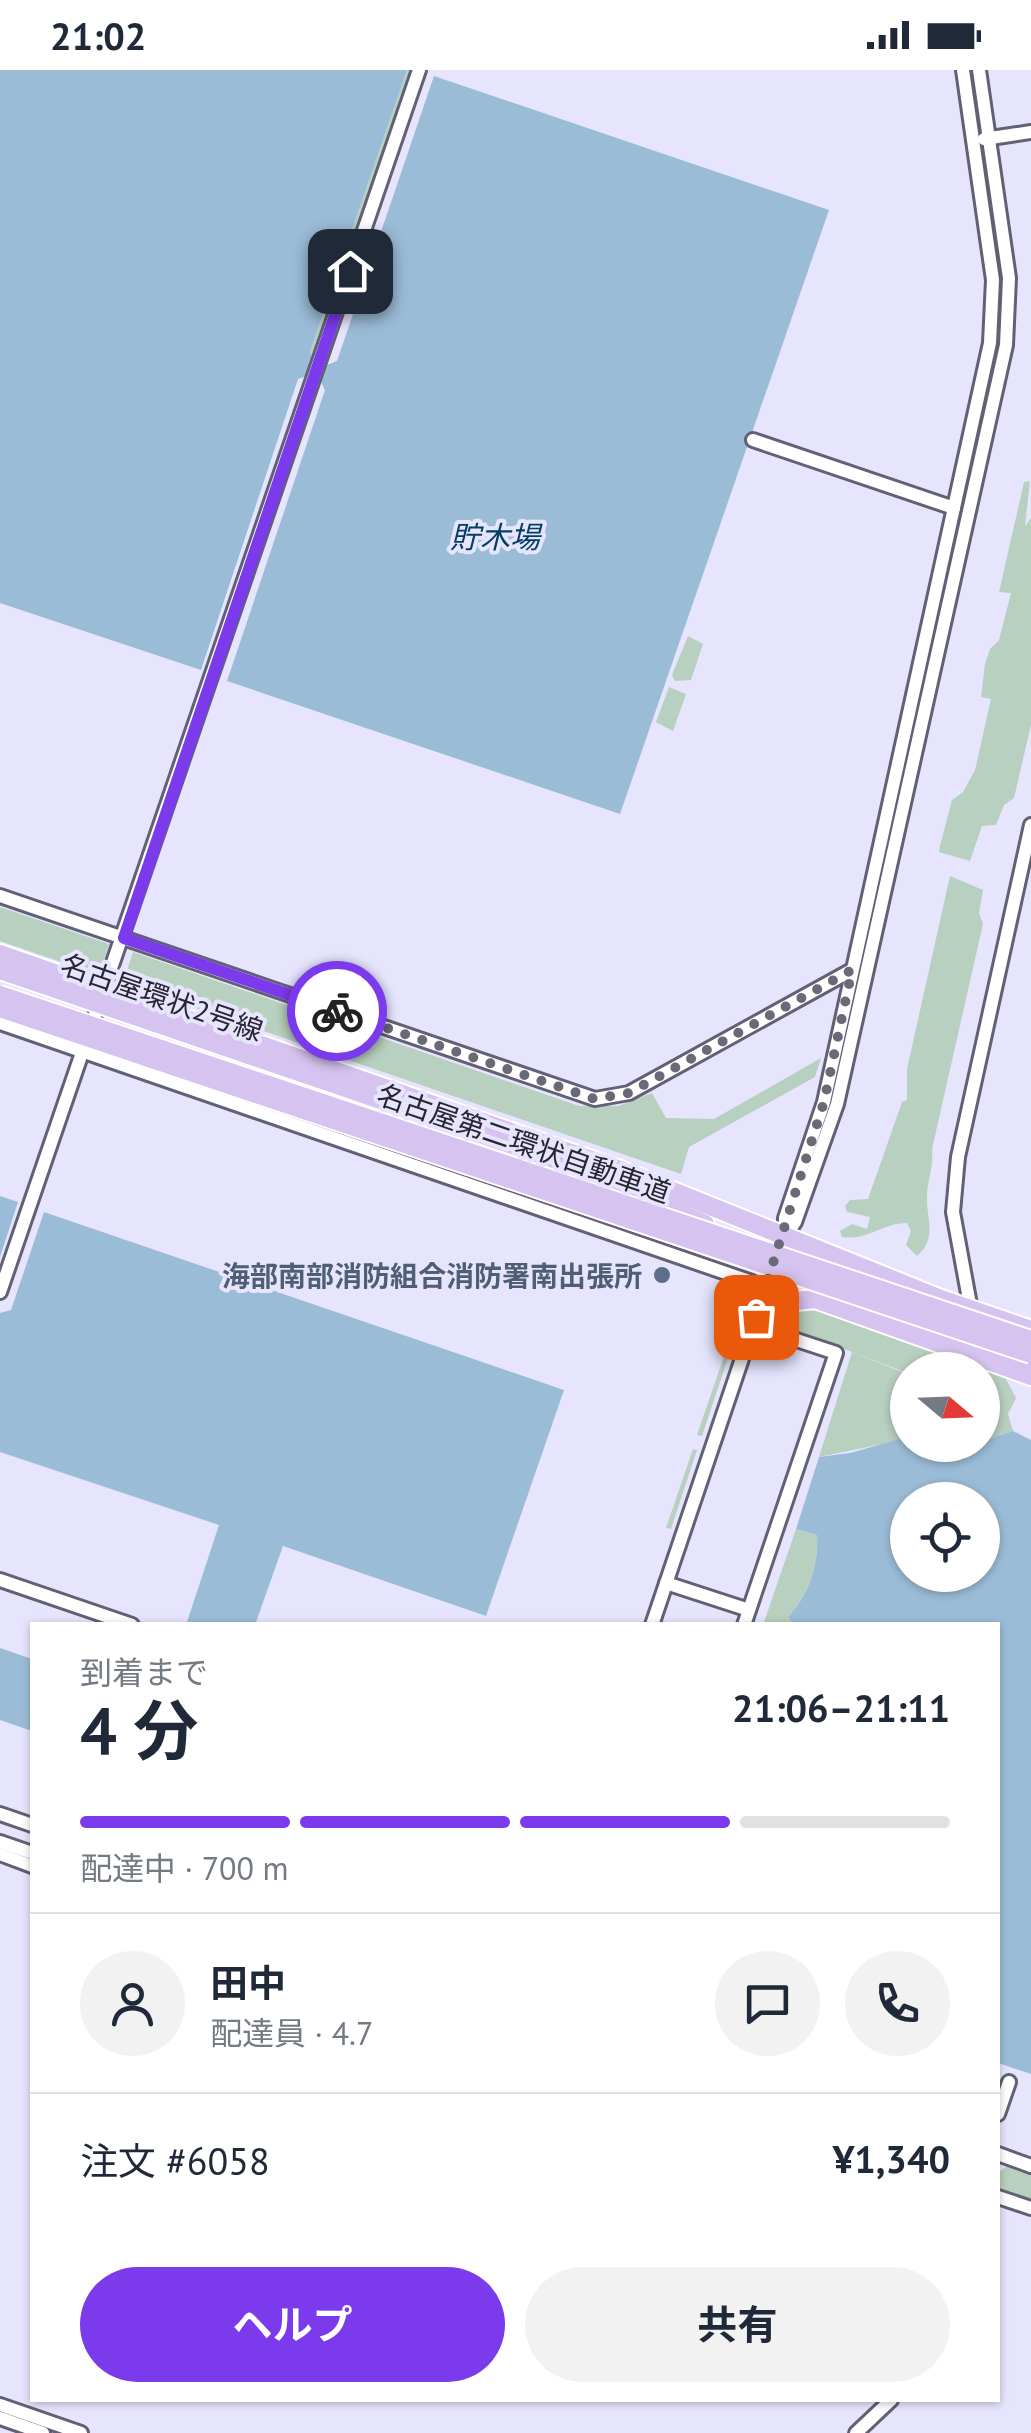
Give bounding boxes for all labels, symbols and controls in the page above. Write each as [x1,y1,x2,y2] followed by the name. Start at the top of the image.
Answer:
[50,11,146,60] text: 21:02
[308,229,393,314] pin
[323,244,378,299] icon: home
[450,517,543,556] water label: 貯木場
[56,945,268,1049] street label: 名古屋環状2号線
[287,961,387,1061] courier
[310,984,365,1039] icon: bike
[372,1075,676,1211] street label: 名古屋第二環状自動車道
[222,1257,642,1294] place label: 海部南部消防組合消防署南出張所
[651,1264,673,1286] marker: 海部南部消防組合消防署南出張所
[714,1275,799,1360] pin
[729,1290,784,1345] icon: bag
[890,1352,1000,1462] north arrow
[890,1352,1000,1592] map controls
[890,1482,1000,1592] button: locate
[80,1651,208,1693] text: 到着まで
[732,1683,950,1732] text: 21:06–21:11
[80,1688,198,1772] text: 4 分
[80,1847,288,1889] text: 配達中 · 700 m
[80,1951,185,2056] button: person
[715,1951,820,2056] button: chat
[845,1951,950,2056] button: phone
[210,1958,286,2007] text: 田中
[210,2012,373,2054] text: 配達員 · 4.7
[833,2134,950,2183] text: ¥1,340
[80,2136,270,2185] text: 注文 #6058
[80,2267,505,2382] button: ヘルプ
[525,2267,950,2382] button: 共有

